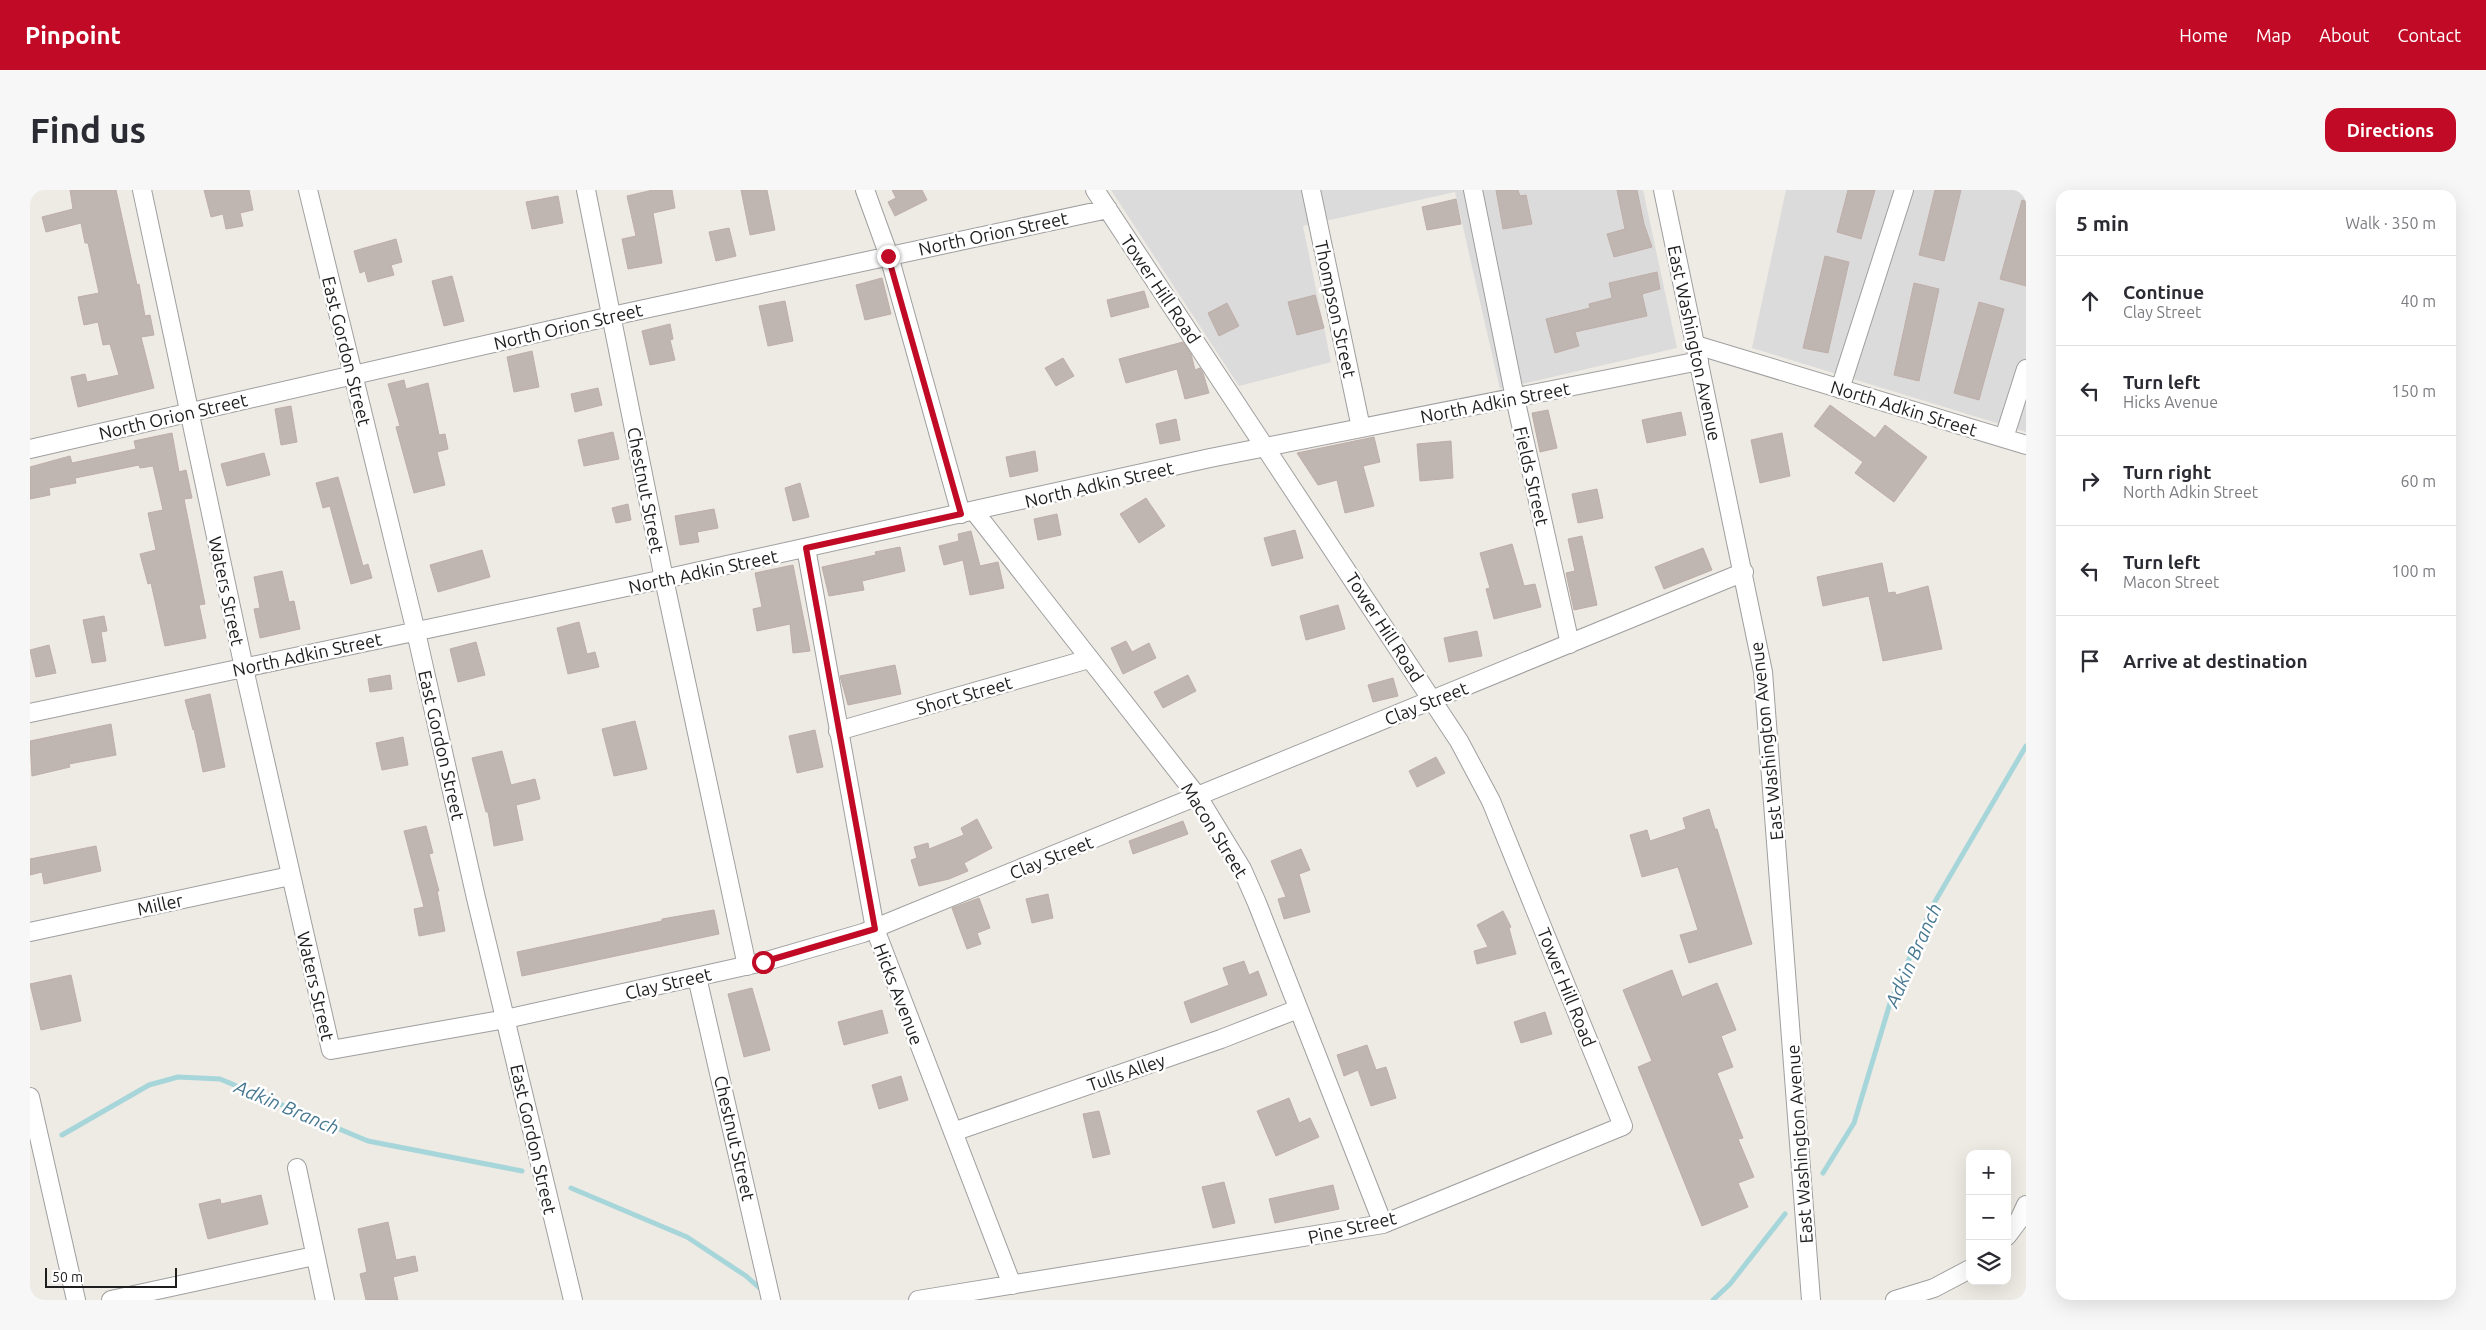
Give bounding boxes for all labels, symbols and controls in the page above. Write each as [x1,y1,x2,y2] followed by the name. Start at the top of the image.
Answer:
[25,22,121,49] text: Pinpoint
[2179,25,2228,45] text: Home
[2256,25,2291,45] text: Map
[2319,25,2369,45] text: About
[2397,25,2461,45] text: Contact
[2325,108,2456,152] button: Directions
[30,110,146,150] text: Find us
[917,207,1069,259] street label: North Orion Street
[2076,211,2129,235] text: 5 min
[2345,214,2436,232] text: Walk · 350 m
[1117,231,1205,347] street label: Tower Hill Road
[1312,239,1360,379] street label: Thompson Street
[1664,243,1726,443] street label: East Washington Avenue
[877,245,900,268] route end
[319,274,375,428] street label: East Gordon Street
[2123,281,2204,303] text: Continue
[2076,287,2104,315] icon: ahead
[2400,292,2436,310] text: 40 m
[492,299,644,353] street label: North Orion Street
[2123,303,2201,321] text: Clay Street
[2123,371,2201,393] text: Turn left
[1828,376,1980,440] street label: North Adkin Street
[2076,377,2104,405] icon: left
[1418,378,1572,426] street label: North Adkin Street
[2391,382,2436,400] text: 150 m
[97,389,249,443] street label: North Orion Street
[2123,393,2218,411] text: Hicks Avenue
[1511,424,1553,528] street label: Fields Street
[624,425,668,555] street label: Chestnut Street
[1023,457,1175,511] street label: North Adkin Street
[2123,461,2211,483] text: Turn right
[2076,467,2104,495] icon: right
[2400,472,2436,490] text: 60 m
[2123,483,2258,501] text: North Adkin Street
[206,534,248,648] street label: Waters Street
[627,545,779,597] street label: North Adkin Street
[2123,551,2201,573] text: Turn left
[2076,557,2104,585] icon: left
[2391,562,2436,580] text: 100 m
[1342,569,1428,685] street label: Tower Hill Road
[2123,573,2219,591] text: Macon Street
[231,628,383,680] street label: North Adkin Street
[1746,641,1786,841] street label: East Washington Avenue
[2076,647,2104,675] icon: arrive
[2123,650,2308,672] text: Arrive at destination
[415,668,469,822] street label: East Gordon Street
[914,672,1014,718] street label: Short Street
[1381,677,1471,729] street label: Clay Street
[1178,779,1252,881] street label: Macon Street
[1006,831,1096,883] street label: Clay Street
[135,889,185,919] street label: Miller
[1880,900,1946,1011] water label: Adkin Branch
[1534,925,1600,1049] street label: Tower Hill Road
[294,929,338,1043] street label: Waters Street
[870,940,928,1048] street label: Hicks Avenue
[752,951,775,974] route start
[623,963,713,1003] street label: Clay Street
[1782,1044,1816,1244] street label: East Washington Avenue
[1084,1049,1168,1095] street label: Tulls Alley
[507,1062,561,1216] street label: East Gordon Street
[711,1073,759,1203] street label: Chestnut Street
[231,1075,343,1139] water label: Adkin Branch
[1966,1150,2011,1285] map controls
[1966,1150,2011,1195] button: +
[1966,1195,2011,1240] button: −
[1306,1207,1398,1247] street label: Pine Street
[1966,1240,2011,1285] button: layers
[45,1265,178,1288] scale bar
[52,1269,83,1285] text: 50 m

